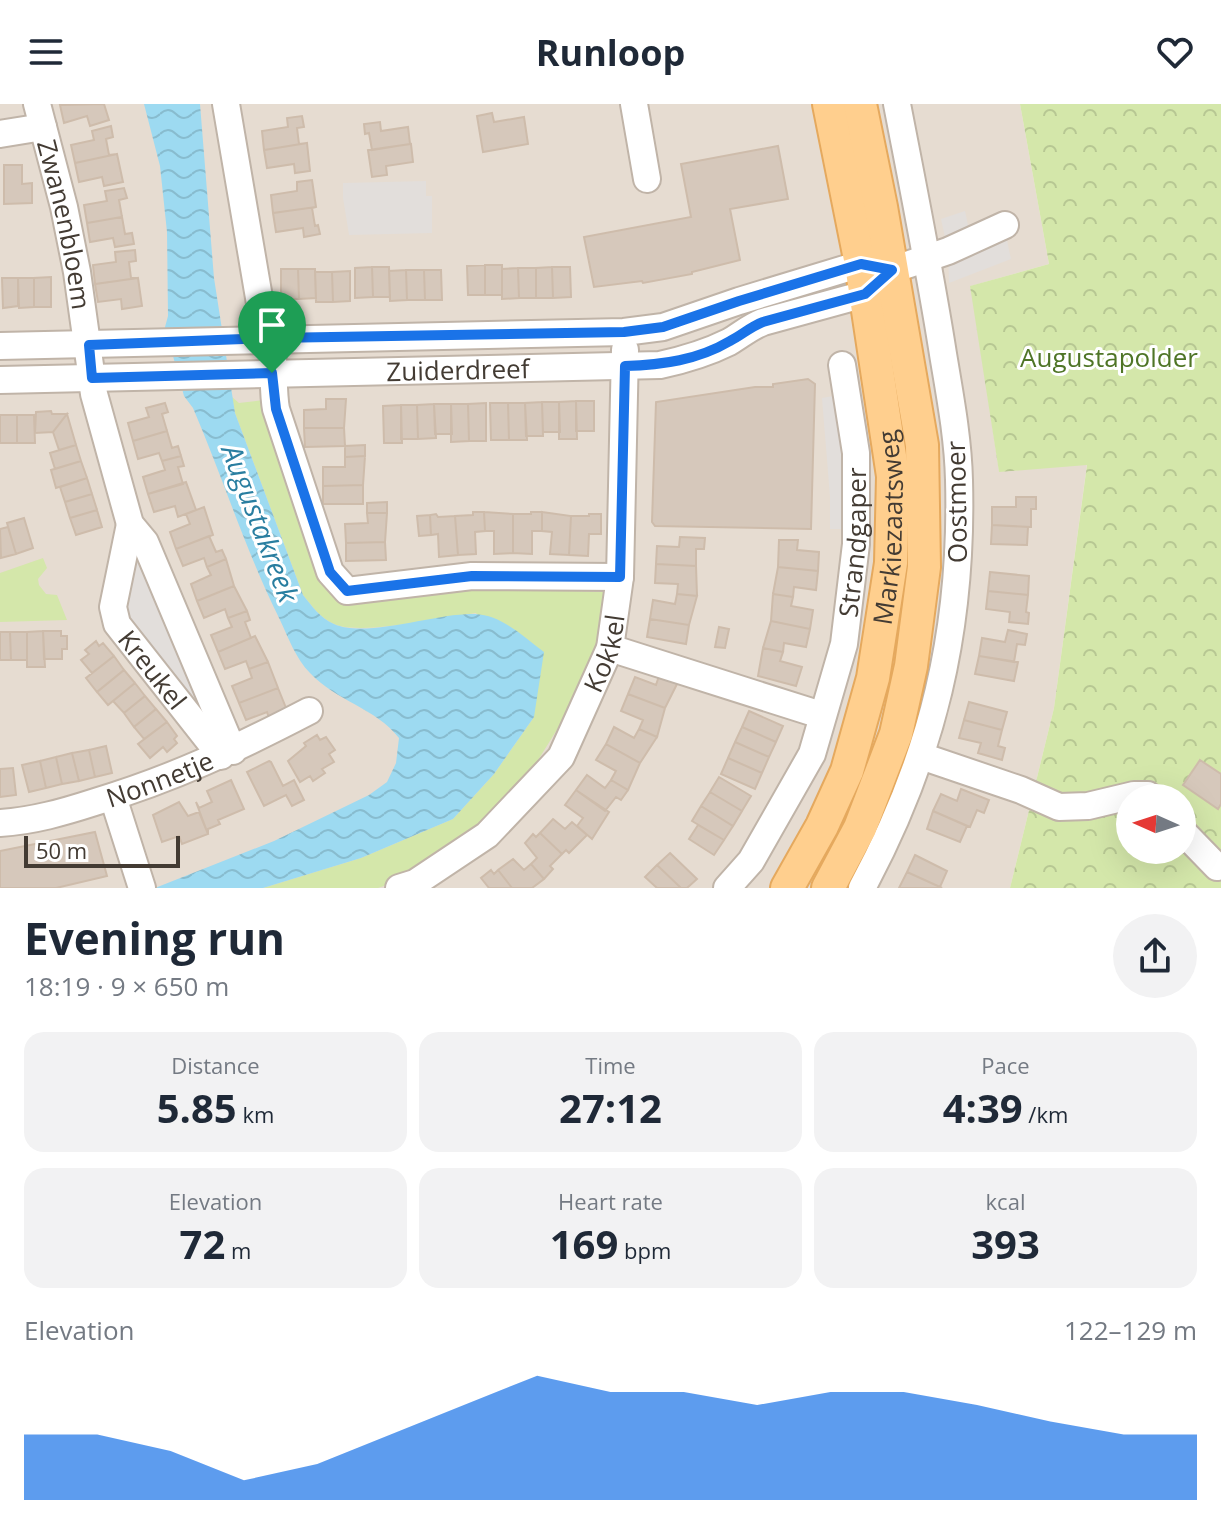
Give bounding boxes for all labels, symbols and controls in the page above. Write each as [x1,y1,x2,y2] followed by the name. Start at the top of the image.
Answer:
[536,28,685,77] text: Runloop
[24,30,68,74] icon: menu
[1153,30,1197,74] icon: heart
[29,136,100,312] street label: Zwanenbloem
[238,291,306,373] pin
[250,303,294,347] icon: arrive
[1020,339,1198,375] park label: Augustapolder
[386,350,531,389] street label: Zuiderdreef
[864,428,911,627] street label: Markiezaatsweg
[213,437,309,608] water label: Augustakreek
[937,440,975,564] street label: Oostmoer
[829,467,875,619] street label: Strandgaper
[575,612,633,698] street label: Kokkel
[110,622,195,717] street label: Kreukel
[101,742,219,816] street label: Nonnetje
[1116,784,1196,864] north arrow
[1116,784,1196,864] map controls
[24,832,180,868] scale bar
[36,835,87,865] text: 50 m
[24,908,285,968] text: Evening run
[1113,914,1197,998] button: share
[24,968,229,1004] text: 18:19 · 9 × 650 m
[171,1050,260,1080] text: Distance
[585,1050,636,1080] text: Time
[981,1050,1030,1080] text: Pace
[157,1080,237,1135] text: 5.85
[559,1080,662,1135] text: 27:12
[943,1080,1023,1135] text: 4:39
[237,1099,274,1129] text: km
[1023,1099,1068,1129] text: /km
[169,1186,262,1216] text: Elevation
[558,1186,663,1216] text: Heart rate
[986,1186,1025,1216] text: kcal
[180,1216,225,1271] text: 72
[550,1216,618,1271] text: 169
[971,1216,1040,1271] text: 393
[225,1235,251,1265] text: m
[618,1235,671,1265] text: bpm
[24,1312,134,1348] text: Elevation
[1064,1312,1197,1348] text: 122–129 m

